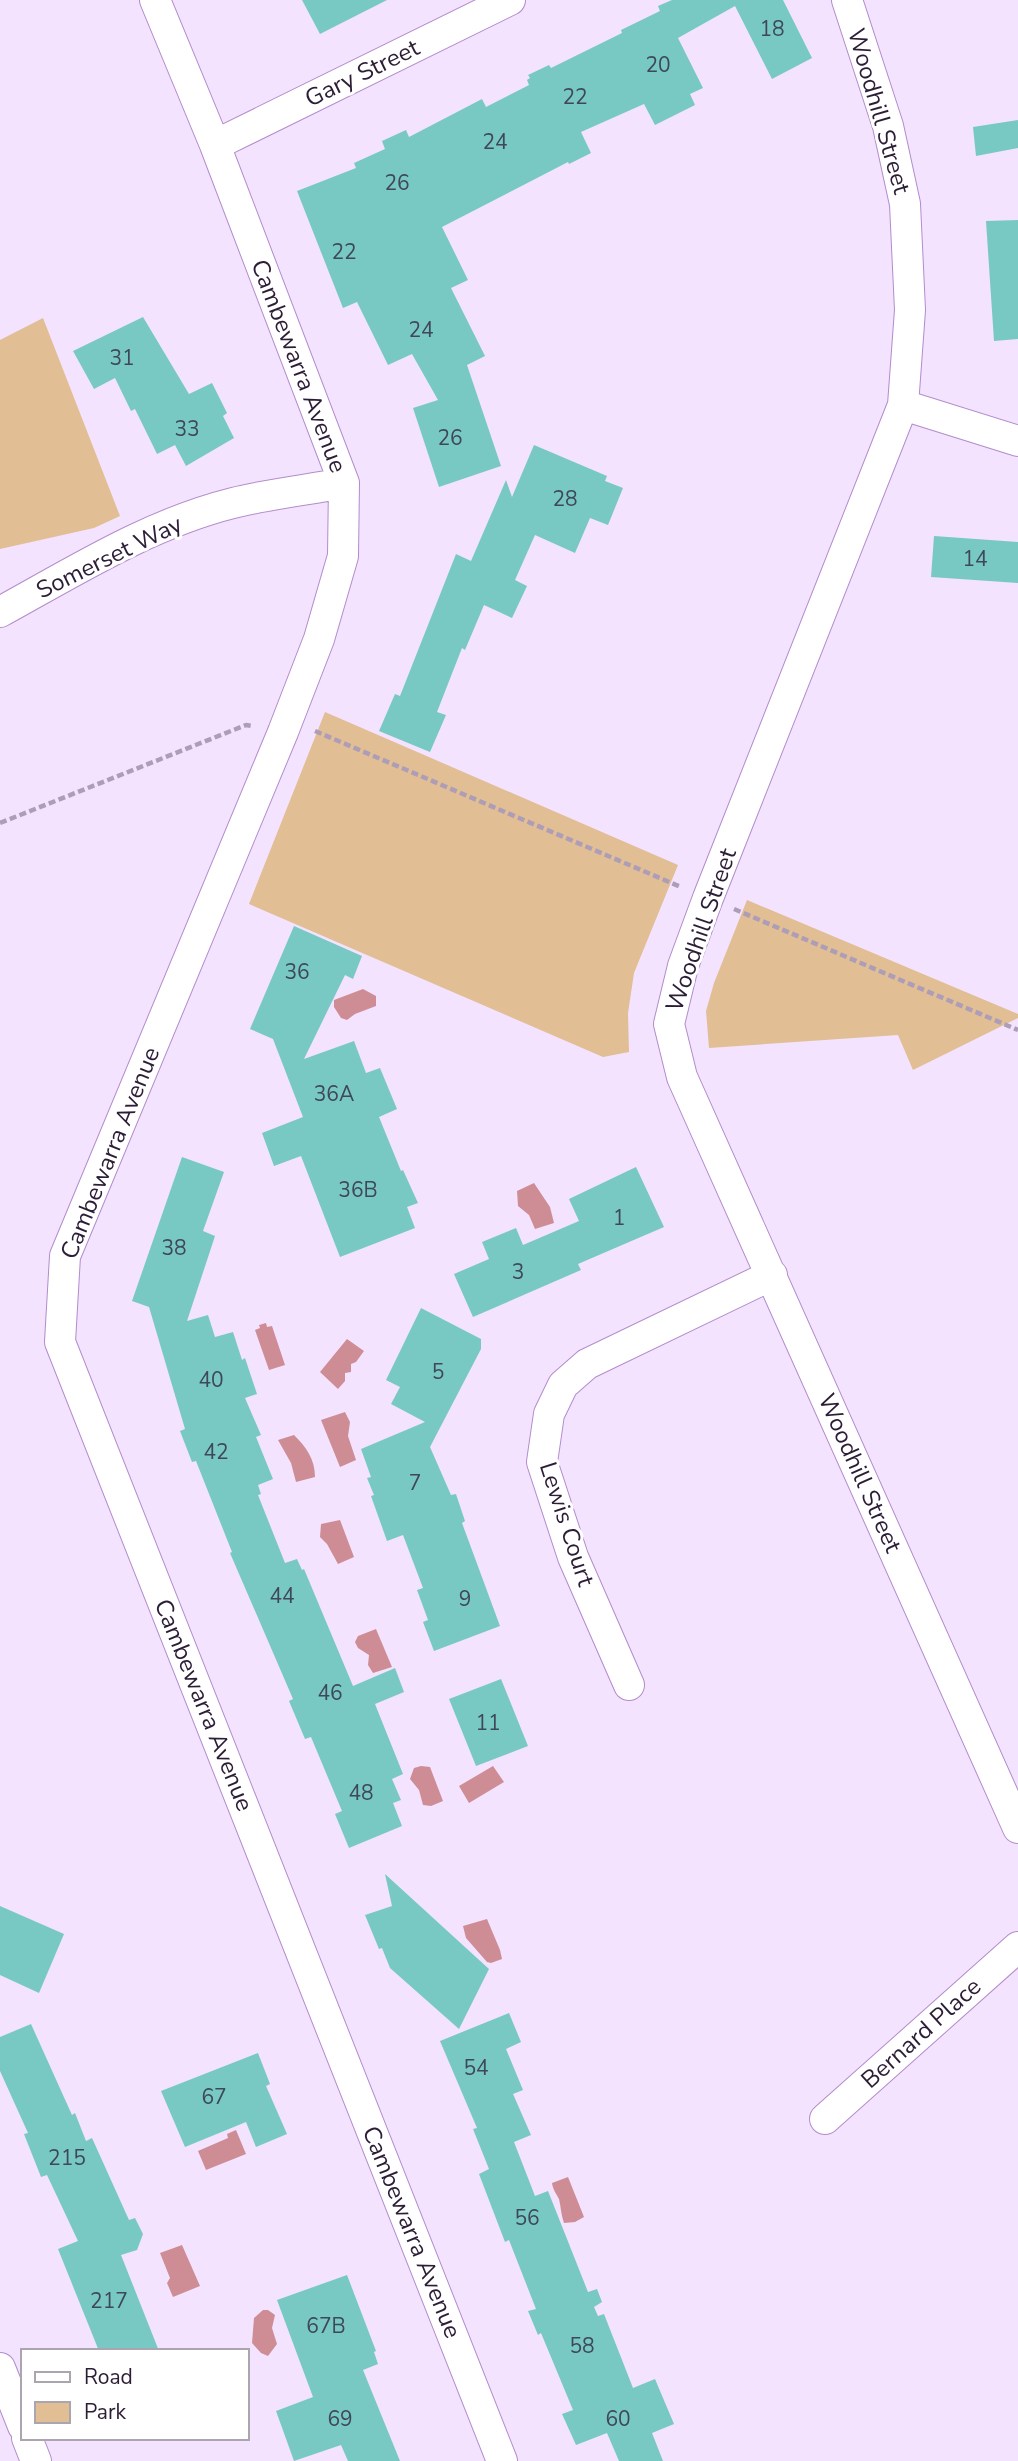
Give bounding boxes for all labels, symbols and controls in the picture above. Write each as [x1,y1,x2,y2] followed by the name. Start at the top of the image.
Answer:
[759,15,785,43] house number: 18
[840,25,918,198] street label: Woodhill Street
[300,31,425,114] street label: Gary Street
[645,51,671,79] house number: 20
[562,83,588,111] house number: 22
[482,128,508,156] house number: 24
[384,169,410,197] house number: 26
[331,238,357,266] house number: 22
[244,255,354,477] street label: Cambewarra Avenue
[408,316,434,344] house number: 24
[109,344,135,372] house number: 31
[174,415,200,443] house number: 33
[437,424,463,452] house number: 26
[552,485,578,513] house number: 28
[31,508,188,606] street label: Somerset Way
[962,545,988,573] house number: 14
[658,843,744,1016] street label: Woodhill Street
[284,958,310,986] house number: 36
[53,1042,167,1264] street label: Cambewarra Avenue
[314,1080,354,1108] house number: 36A
[338,1176,378,1204] house number: 36B
[613,1204,625,1232] house number: 1
[161,1234,187,1262] house number: 38
[512,1258,524,1286] house number: 3
[432,1358,444,1386] house number: 5
[198,1366,224,1394] house number: 40
[811,1388,910,1558] street label: Woodhill Street
[203,1438,229,1466] house number: 42
[532,1458,602,1591] street label: Lewis Court
[409,1469,421,1497] house number: 7
[269,1582,295,1610] house number: 44
[459,1585,471,1613] house number: 9
[147,1594,261,1816] street label: Cambewarra Avenue
[317,1679,343,1707] house number: 46
[475,1709,501,1737] house number: 11
[348,1779,374,1807] house number: 48
[854,1971,988,2095] street label: Bernard Place
[463,2054,489,2082] house number: 54
[201,2083,227,2111] house number: 67
[355,2121,469,2343] street label: Cambewarra Avenue
[48,2144,86,2172] house number: 215
[514,2204,540,2232] house number: 56
[90,2287,128,2315] house number: 217
[306,2312,346,2340] house number: 67B
[569,2332,595,2360] house number: 58
[21,2349,248,2440] legend
[84,2363,133,2391] text: Road
[84,2398,126,2426] text: Park
[327,2405,353,2433] house number: 69
[605,2405,631,2433] house number: 60

